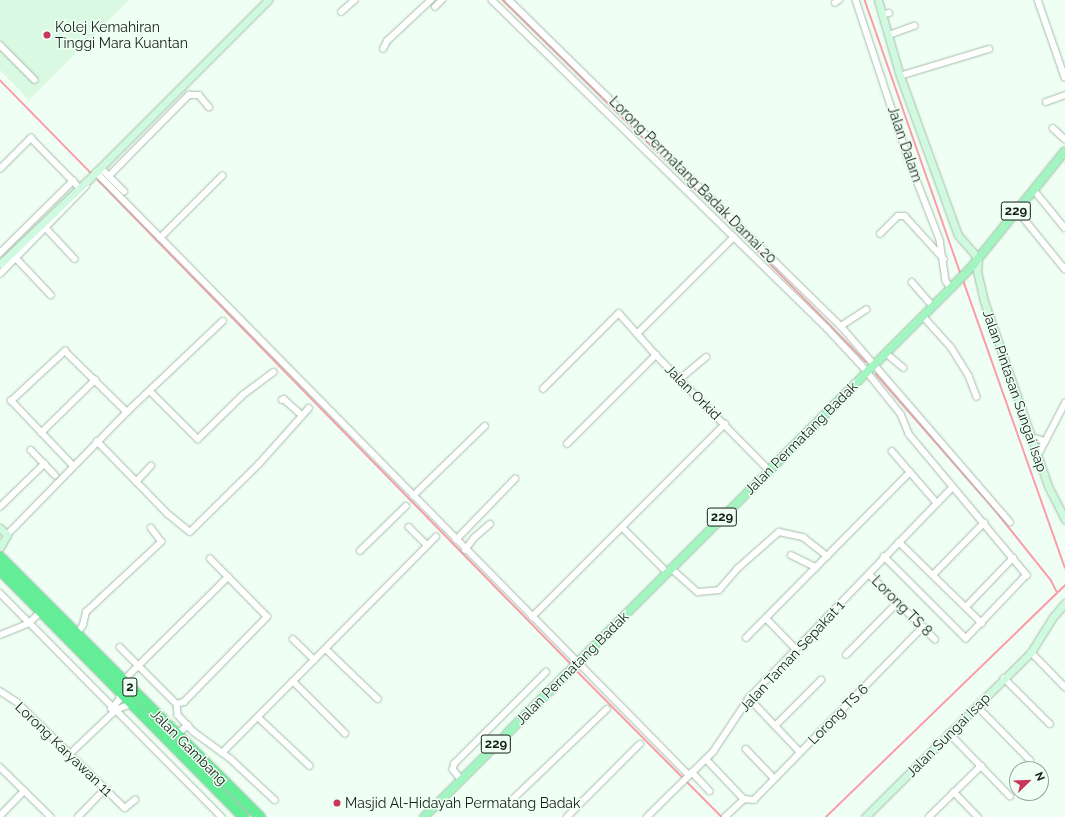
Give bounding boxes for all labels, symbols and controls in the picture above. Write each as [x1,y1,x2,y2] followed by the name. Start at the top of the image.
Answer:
[55,19,188,52] place label: Kolej Kemahiran Tinggi Mara Kuantan
[42,30,52,40] marker: Kolej Kemahiran Tinggi Mara Kuantan
[606,93,780,267] street label: Lorong Permatang Badak Damai 20
[884,104,926,184] street label: Jalan Dalam
[1000,200,1032,222] road number: 229
[979,308,1051,474] street label: Jalan Pintasan Sungai Isap
[662,361,724,423] street label: Jalan Orkid
[741,378,861,498] street label: Jalan Permatang Badak
[706,506,738,528] road number: 229
[868,572,936,640] street label: Lorong TS 8
[736,597,848,715] street label: Jalan Taman Sepakat 1
[512,608,632,728] street label: Jalan Permatang Badak
[122,676,138,698] road number: 2
[804,680,872,748] street label: Lorong TS 6
[903,690,993,780] street label: Jalan Sungai Isap
[12,698,116,800] street label: Lorong Karyawan 11
[147,705,231,789] street label: Jalan Gambang
[480,733,512,755] road number: 229
[1009,761,1049,801] north arrow
[1032,770,1047,783] text: N
[345,795,581,811] place label: Masjid Al-Hidayah Permatang Badak
[332,798,342,808] marker: Masjid Al-Hidayah Permatang Badak

